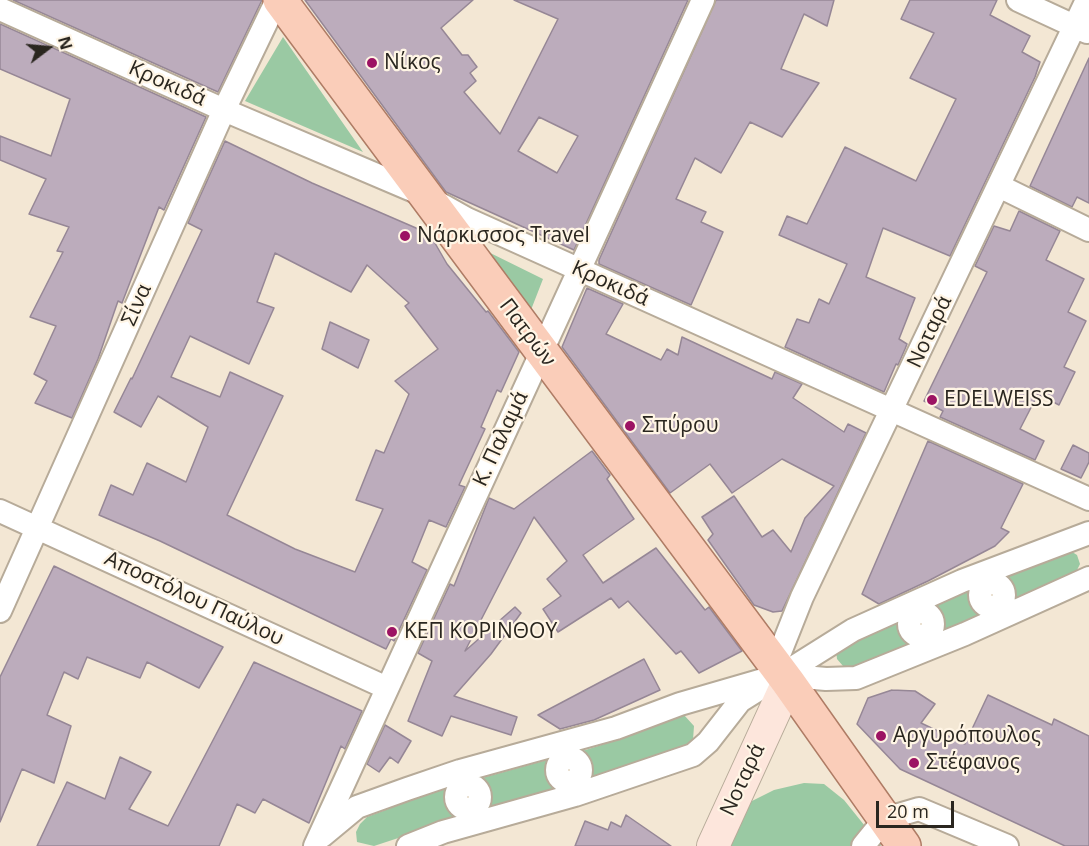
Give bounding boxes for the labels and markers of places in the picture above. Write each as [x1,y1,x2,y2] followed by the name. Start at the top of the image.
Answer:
[384,50,441,76] place label: Νίκος
[365,56,379,70] marker: Νίκος
[417,223,590,249] place label: Νάρκισσος Travel
[398,229,412,243] marker: Νάρκισσος Travel
[944,387,1053,413] place label: EDELWEISS
[925,393,939,407] marker: EDELWEISS
[642,413,718,439] place label: Σπύρου
[623,419,637,433] marker: Σπύρου
[404,619,557,645] place label: ΚΕΠ ΚΟΡΙΝΘΟΥ
[385,625,399,639] marker: ΚΕΠ ΚΟΡΙΝΘΟΥ
[893,723,1041,749] place label: Αργυρόπουλος
[874,729,888,743] marker: Αργυρόπουλος
[926,750,1020,776] place label: Στέφανος
[907,756,921,770] marker: Στέφανος

